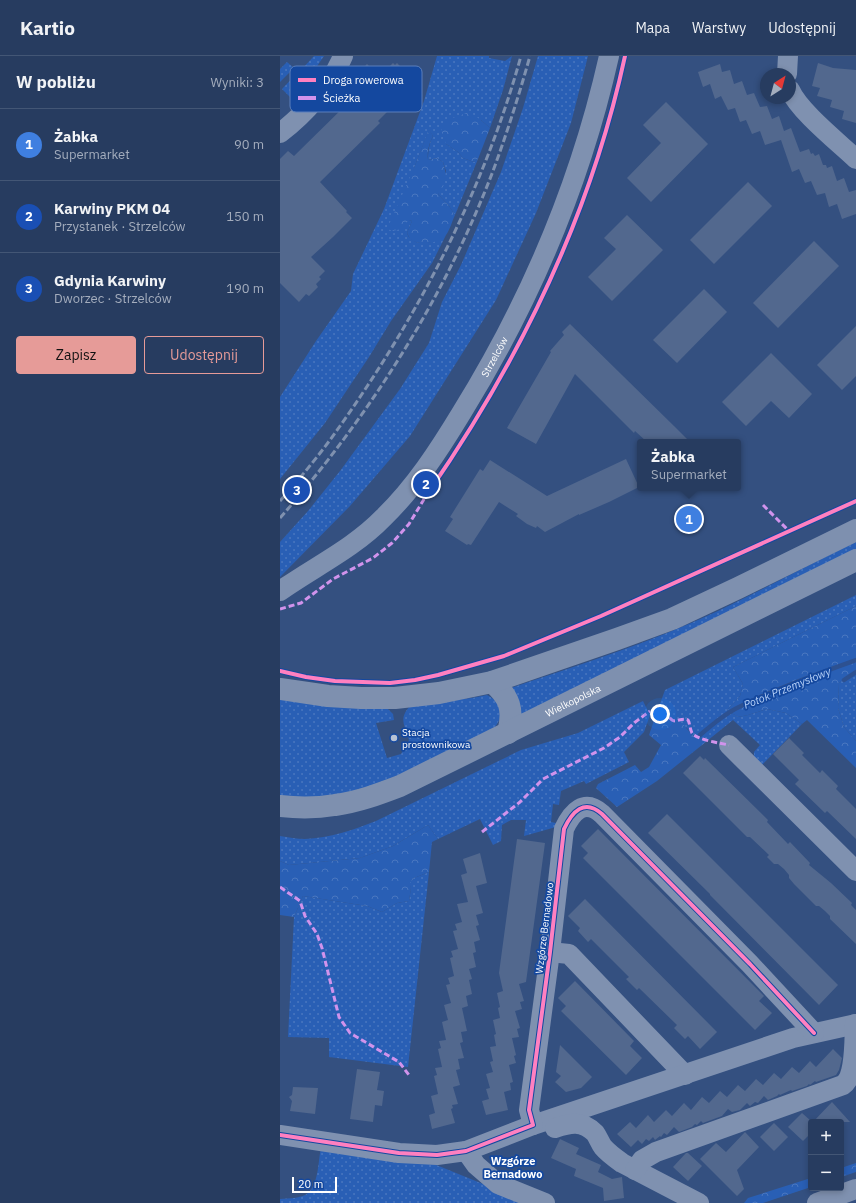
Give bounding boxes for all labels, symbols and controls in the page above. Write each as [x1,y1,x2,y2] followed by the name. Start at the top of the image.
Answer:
[20,16,75,40] text: Kartio
[635,19,670,37] text: Mapa
[692,19,746,37] text: Warstwy
[768,19,836,37] text: Udostępnij
[290,66,422,112] legend
[760,68,796,104] north arrow
[16,71,96,93] text: W pobliżu
[323,73,404,87] text: Droga rowerowa
[211,74,264,91] text: Wyniki: 3
[323,91,361,105] text: Ścieżka
[54,127,98,146] text: Żabka
[25,136,33,153] text: 1
[234,136,264,153] text: 90 m
[54,146,130,163] text: Supermarket
[54,199,170,218] text: Karwiny PKM 04
[25,208,33,225] text: 2
[226,208,264,225] text: 150 m
[54,218,186,235] text: Przystanek · Strzelców
[54,271,166,290] text: Gdynia Karwiny
[25,280,33,297] text: 3
[226,280,264,297] text: 190 m
[54,290,172,307] text: Dworzec · Strzelców
[478,334,511,379] street label: Strzelców
[16,336,136,374] button: Zapisz
[144,336,264,374] button: Udostępnij
[637,439,741,491] popup
[651,447,695,466] text: Żabka
[651,466,727,483] text: Supermarket
[413,469,439,499] pin: 2
[284,475,310,505] pin: 3
[676,504,702,534] pin: 1
[741,664,833,712] water label: Potok Przemysłowy
[543,681,603,720] street label: Wielkopolska
[650,704,670,724] your location
[402,726,471,751] place label: Stacja prostownikowa
[389,733,399,743] marker: Stacja prostownikowa
[532,881,557,974] street label: Wzgórze Bernadowo
[808,1119,844,1191] map controls
[808,1119,844,1155] button: +
[484,1154,542,1181] district label: Wzgórze Bernadowo
[808,1155,844,1191] button: −
[292,1175,337,1194] scale bar
[298,1177,323,1191] text: 20 m

